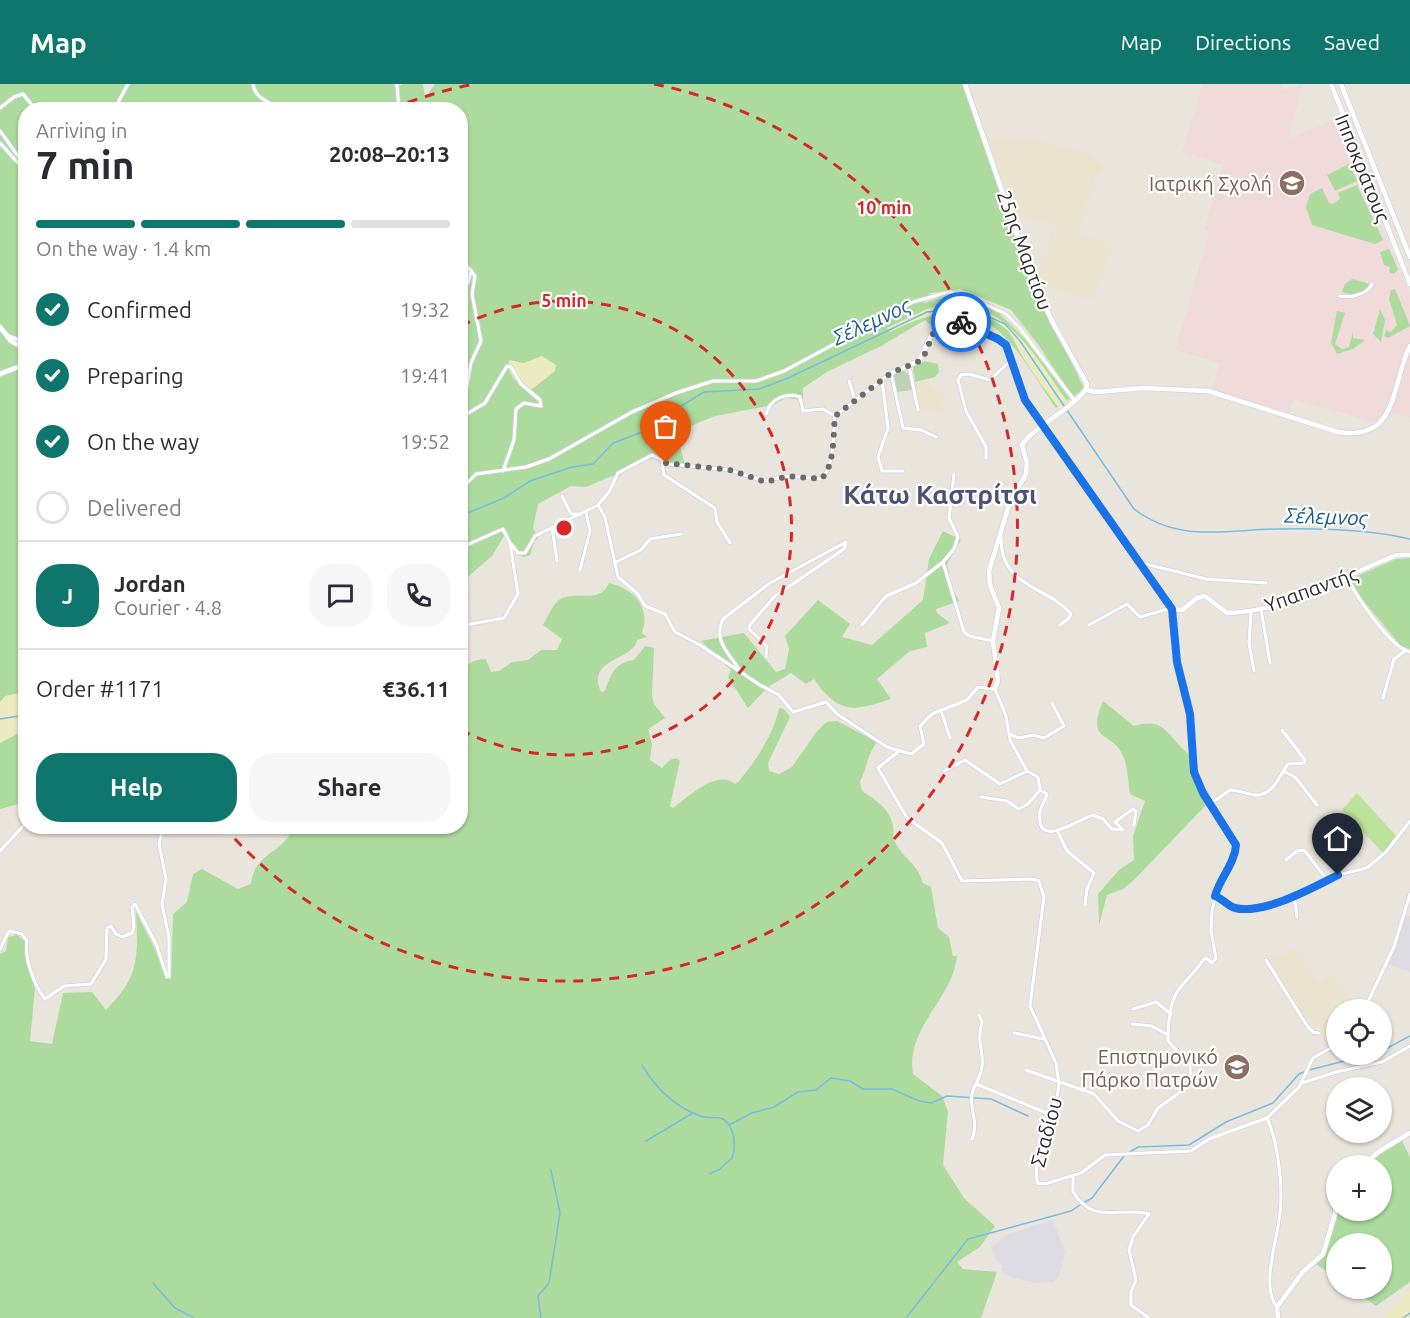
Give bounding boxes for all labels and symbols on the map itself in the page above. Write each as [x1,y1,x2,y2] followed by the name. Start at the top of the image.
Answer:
[1331,110,1395,226] street label: Ιπποκράτους
[1277,168,1307,198] school or university icon: Ιατρική Σχολή
[1149,172,1272,195] place label: Ιατρική Σχολή
[993,187,1057,313] street label: 25ης Μαρτίου
[856,197,912,217] text: 10 min
[541,290,587,310] text: 5 min
[827,292,915,350] water label: Σέλεμνος
[931,292,991,352] courier
[640,401,691,463] pin
[843,480,1037,509] district label: Κάτω Καστρίτσι
[1283,503,1369,529] water label: Σέλεμνος
[554,518,574,538] centre of rings
[1261,562,1361,616] street label: Υπαπαντής
[1312,813,1363,875] pin
[1082,1045,1218,1091] place label: Επιστημονικό Πάρκο Πατρών
[1222,1052,1252,1082] school or university icon: Επιστημονικό Πάρκο Πατρών
[1026,1095,1066,1169] street label: Σταδίου

